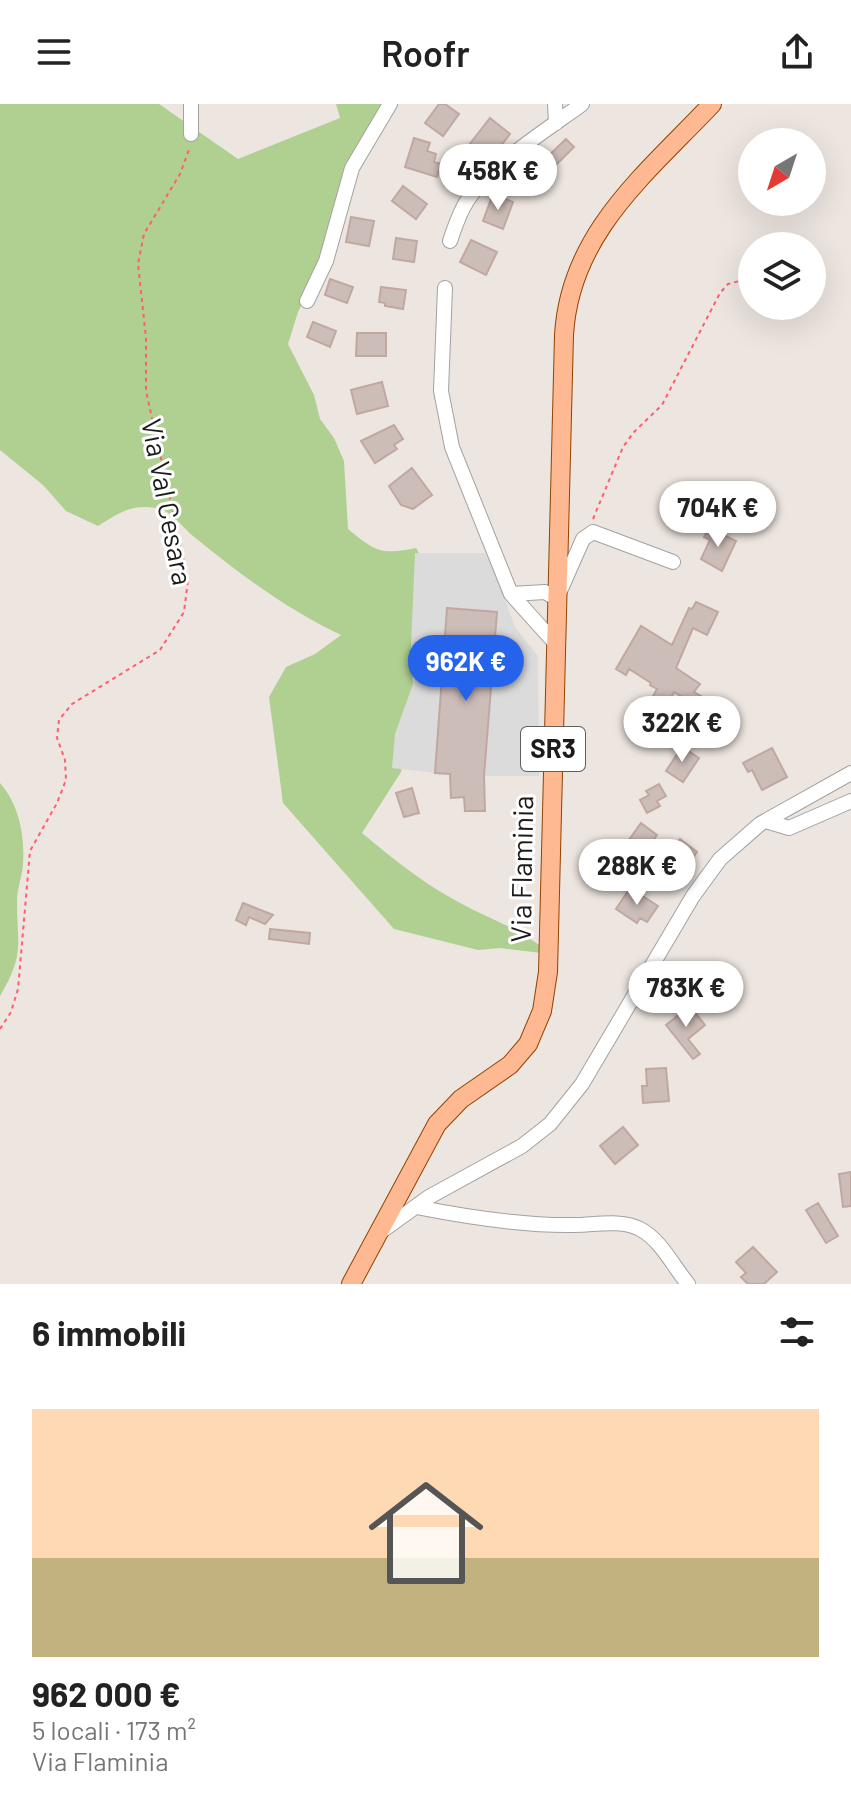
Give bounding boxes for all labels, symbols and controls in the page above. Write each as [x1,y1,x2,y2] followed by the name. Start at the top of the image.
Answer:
[32,30,76,74] icon: menu
[775,30,819,74] icon: share
[381,31,470,74] text: Roofr
[738,128,826,216] north arrow
[738,128,826,320] map controls
[433,144,563,212] pin: 458K €
[457,154,539,185] text: 458K €
[738,232,826,320] button: layers
[135,416,201,588] street label: Via Val Cesara
[653,481,783,549] pin: 704K €
[677,491,759,522] text: 704K €
[401,635,531,703] pin: 962K €
[426,645,506,676] text: 962K €
[617,696,747,764] pin: 322K €
[641,706,723,737] text: 322K €
[521,727,585,771] road number: SR3
[503,795,539,943] street label: Via Flaminia
[572,839,702,907] pin: 288K €
[597,849,677,880] text: 288K €
[621,961,751,1029] pin: 783K €
[647,971,725,1002] text: 783K €
[775,1310,819,1354] icon: filters
[32,1312,186,1353] text: 6 immobili
[354,1461,498,1605] icon: home
[32,1673,181,1714] text: 962 000 €
[32,1714,196,1745] text: 5 locali · 173 m²
[32,1745,169,1776] text: Via Flaminia

